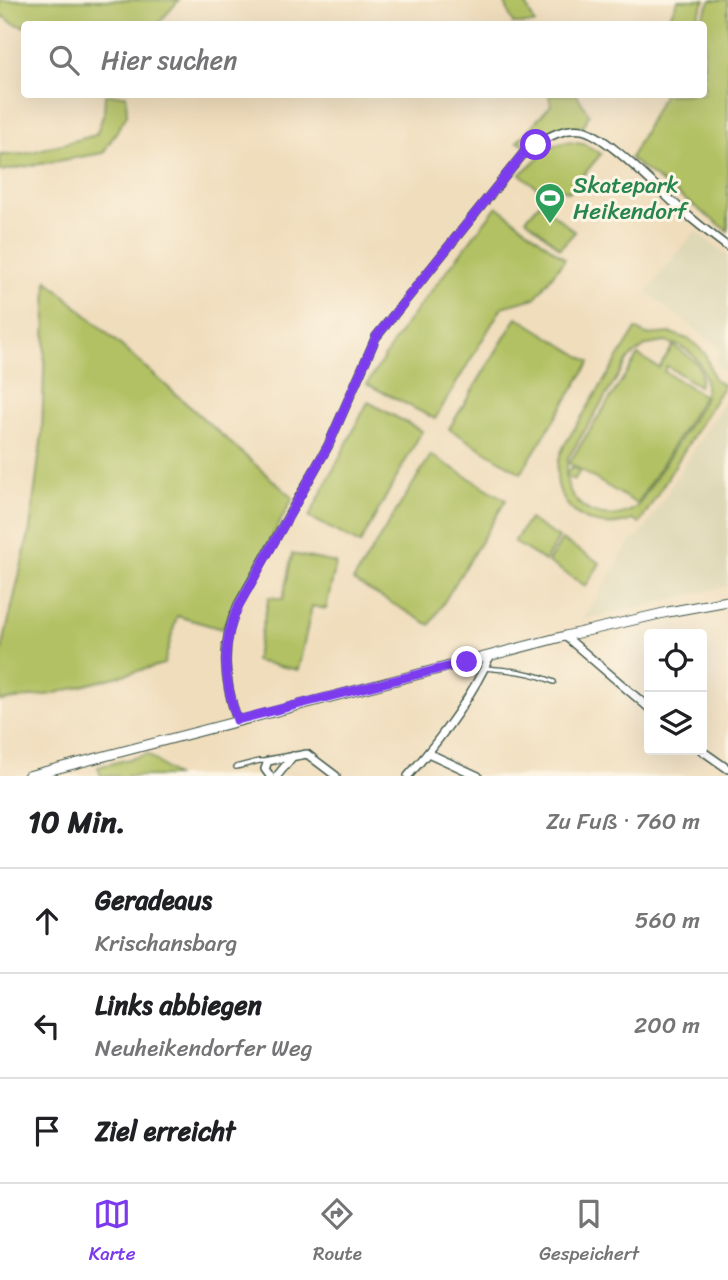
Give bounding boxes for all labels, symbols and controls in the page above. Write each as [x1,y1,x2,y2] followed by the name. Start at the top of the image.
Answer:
[21,21,707,98] search box
[101,37,237,83] text: Hier suchen
[45,41,83,79] icon: search
[520,129,551,160] route start
[573,165,689,232] place label: Skatepark Heikendorf
[533,181,567,225] sports icon: Skatepark Heikendorf
[644,629,707,755] map controls
[644,629,707,692] button: locate
[451,646,482,677] route end
[644,692,707,755] button: layers
[28,795,126,849] text: 10 Min.
[546,801,700,842] text: Zu Fuß · 760 m
[95,877,212,923] text: Geradeaus
[635,900,700,941] text: 560 m
[28,902,66,940] icon: ahead
[95,923,237,964] text: Krischansbarg
[95,982,262,1028] text: Links abbiegen
[634,1005,700,1046] text: 200 m
[28,1007,66,1045] icon: left
[95,1028,312,1069] text: Neuheikendorfer Weg
[95,1108,235,1154] text: Ziel erreicht
[28,1112,66,1150] icon: arrive
[89,1195,136,1270] tab: Karte
[313,1195,362,1270] tab: Route
[539,1195,639,1270] tab: Gespeichert

